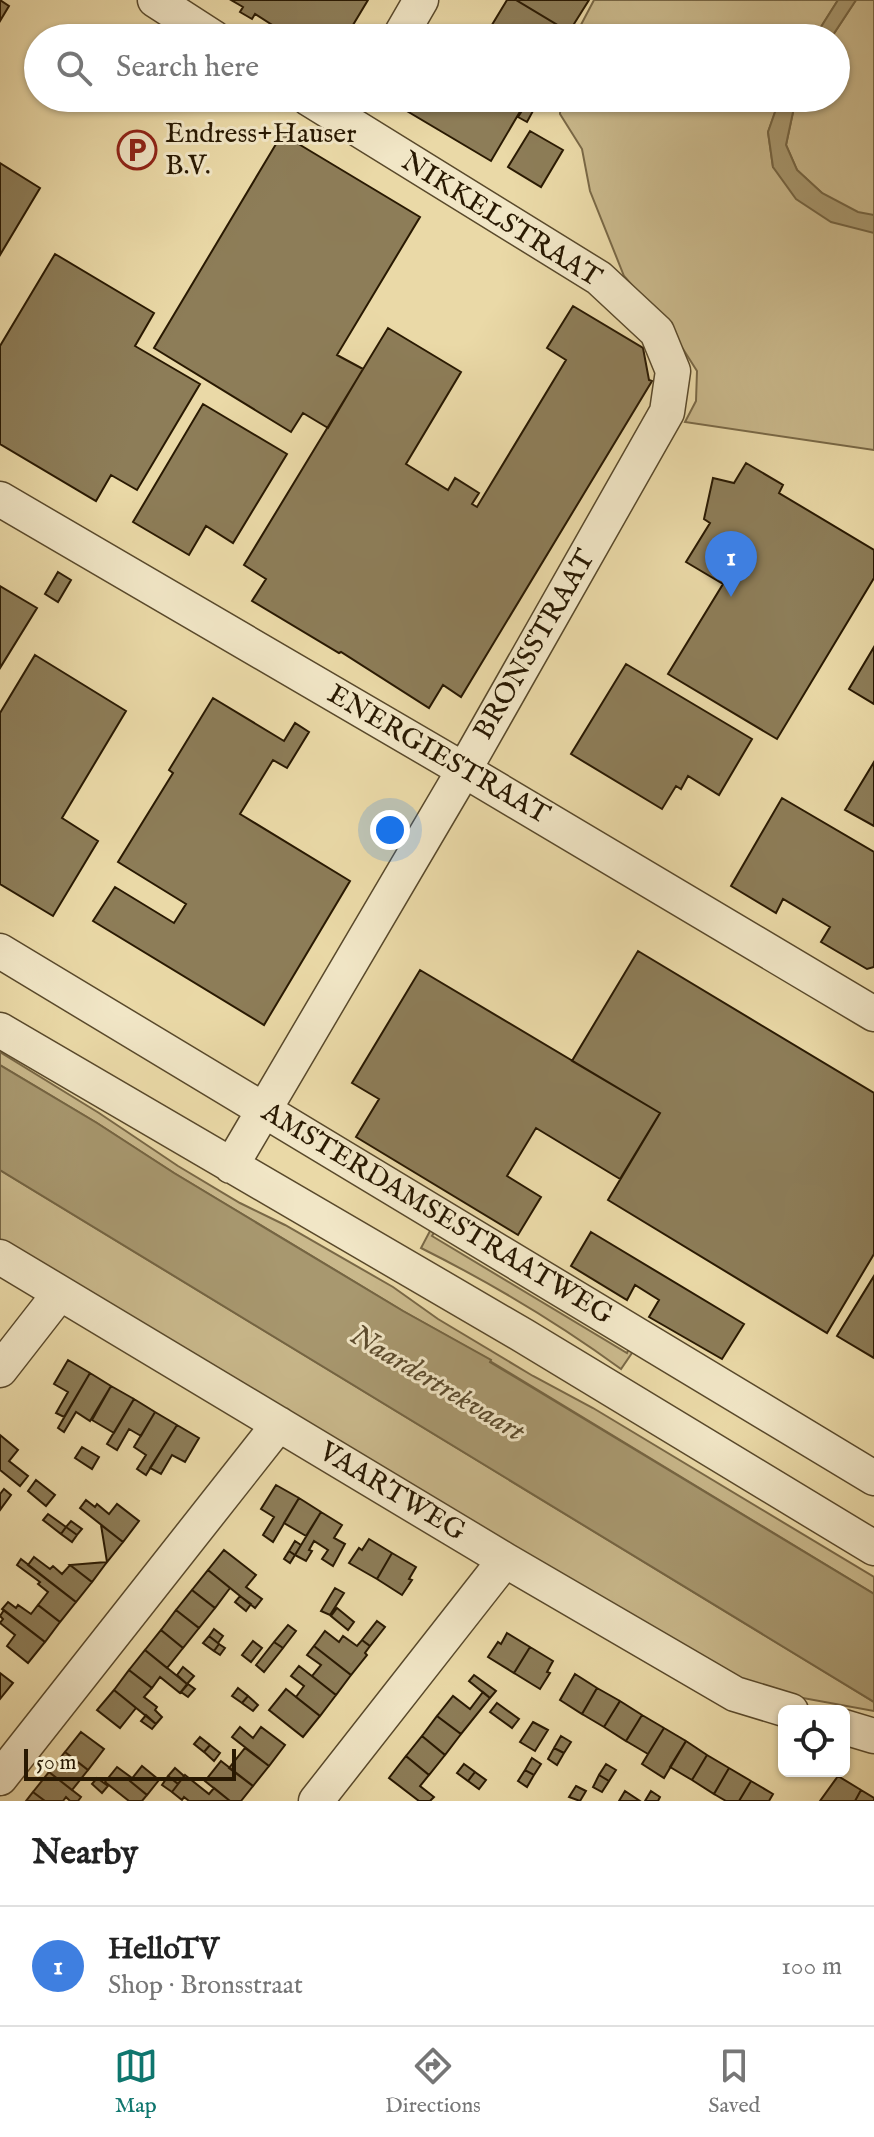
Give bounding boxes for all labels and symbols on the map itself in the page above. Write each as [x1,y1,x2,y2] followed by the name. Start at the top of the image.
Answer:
[165,117,356,184] place label: Endress+Hauser B.V.
[116,129,158,171] parking icon: Endress+Hauser B.V.
[394,144,608,296] street label: NIKKELSTRAAT
[705,531,757,597] pin: 1
[466,543,604,746] street label: BRONSSTRAAT
[321,677,556,833] street label: ENERGIESTRAAT
[370,810,410,850] your location
[254,1095,620,1333] street label: AMSTERDAMSESTRAATWEG
[343,1317,533,1452] water label: Naardertrekvaart
[312,1434,472,1550] street label: VAARTWEG
[24,1745,236,1781] scale bar

